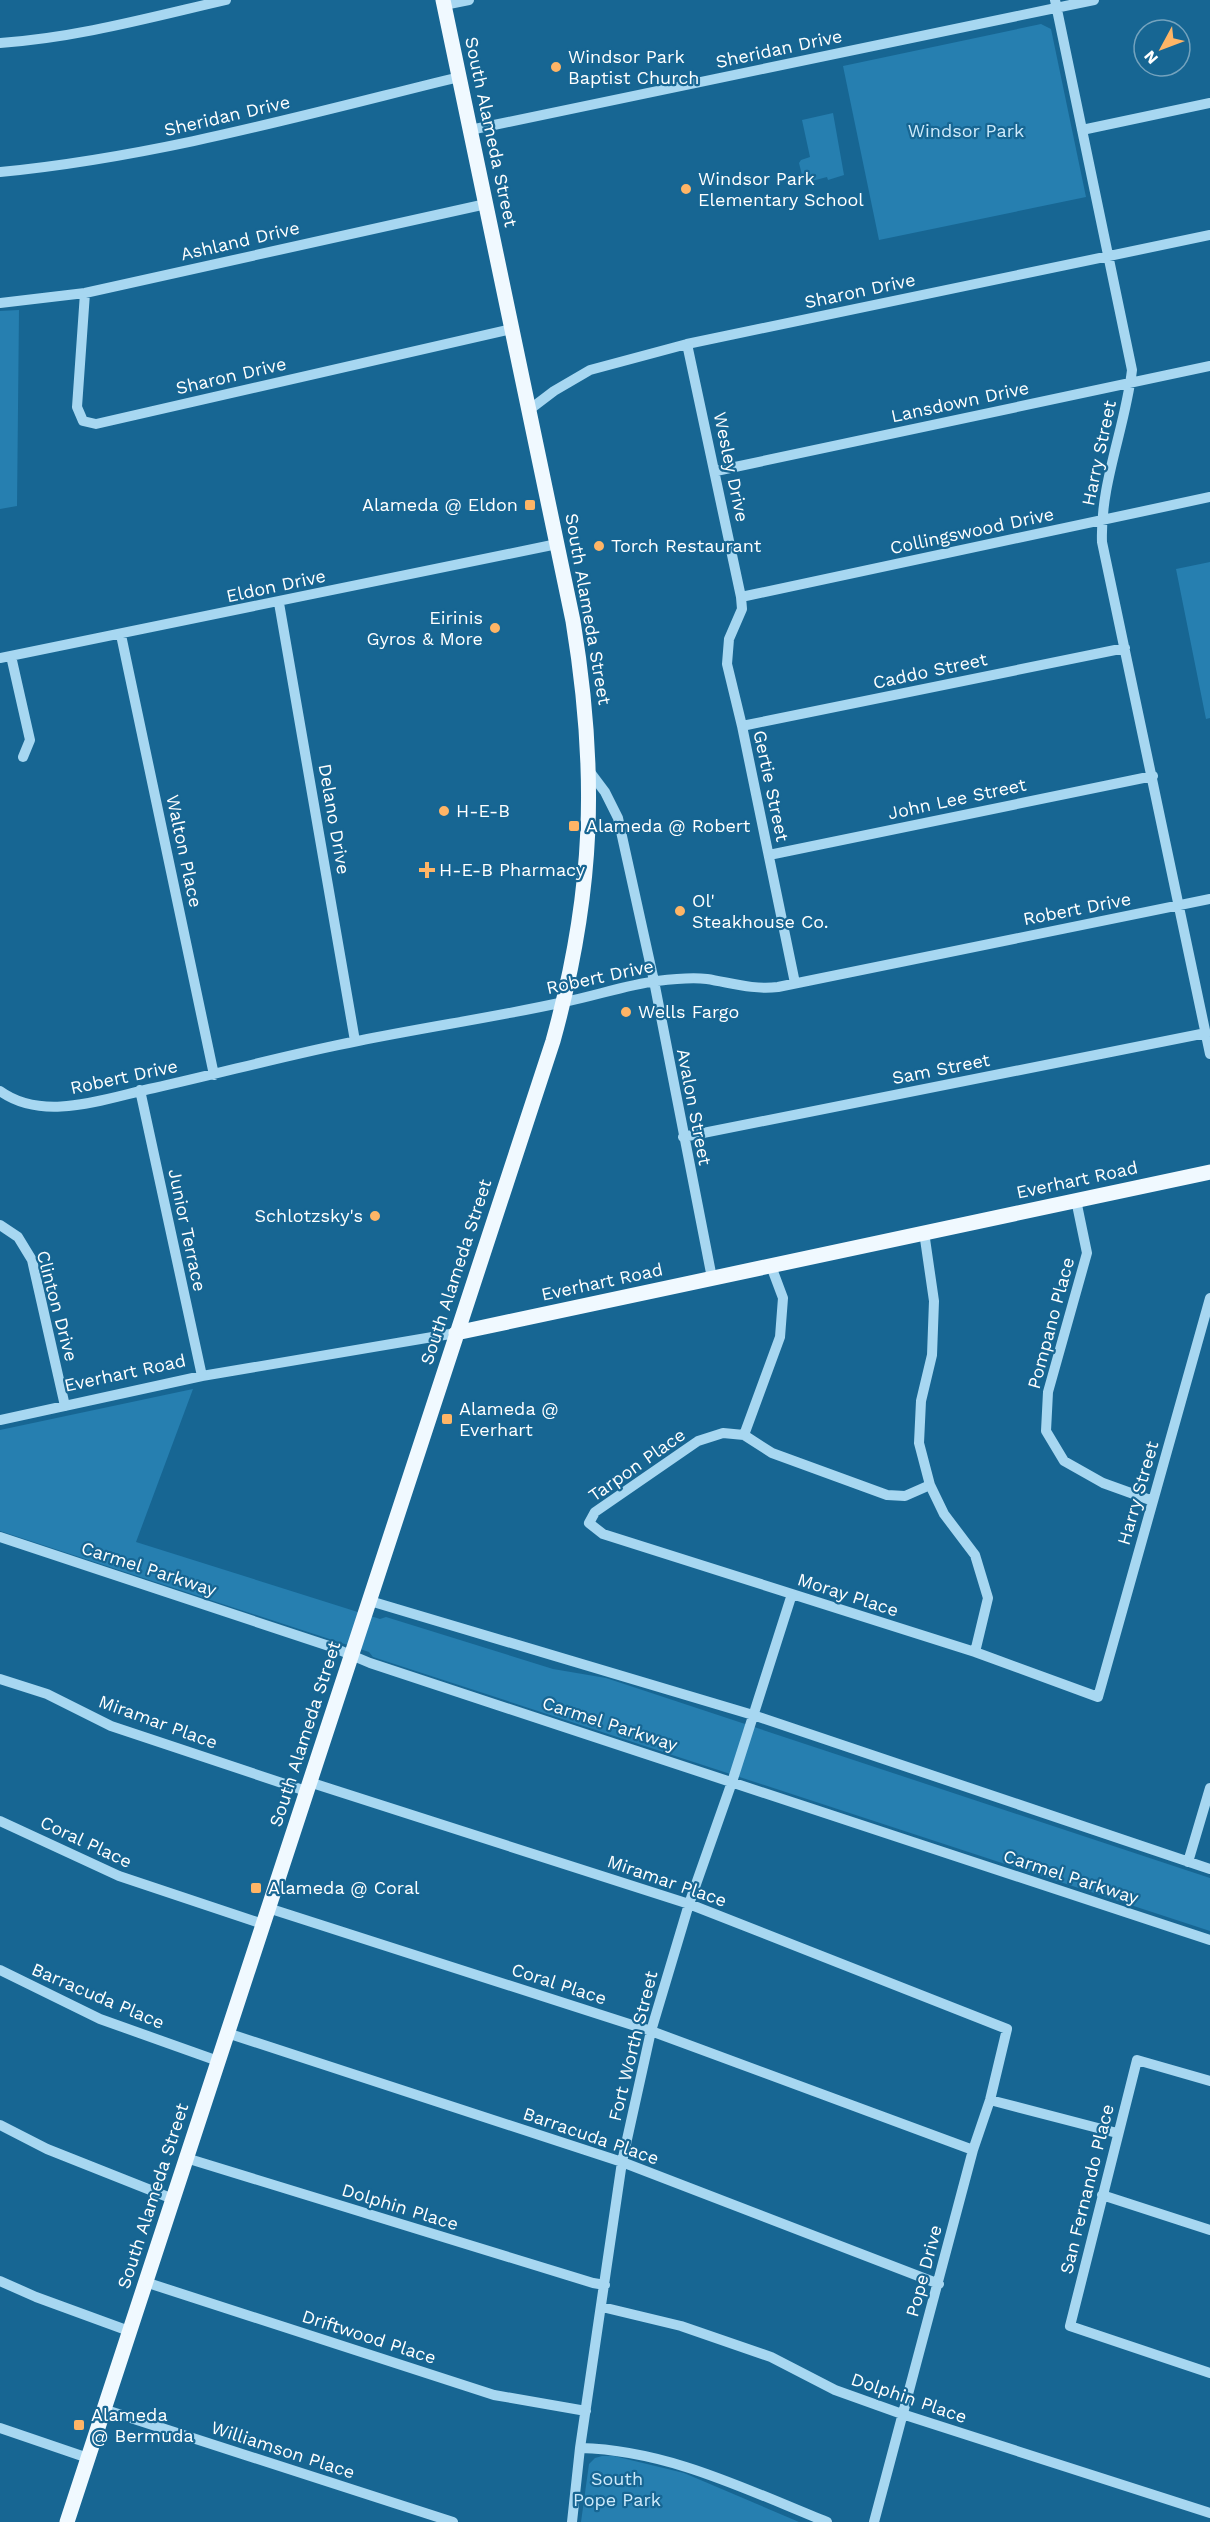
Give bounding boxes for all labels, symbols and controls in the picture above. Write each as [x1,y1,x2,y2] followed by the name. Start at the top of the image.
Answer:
[1132,18,1192,78] north arrow
[714,25,844,72] street label: Sheridan Drive
[461,35,522,229] street label: South Alameda Street
[568,46,699,88] place label: Windsor Park Baptist Church
[1140,47,1162,68] text: N
[549,60,563,74] marker: Windsor Park Baptist Church
[162,91,292,140] street label: Sheridan Drive
[908,120,1024,141] park label: Windsor Park
[698,168,864,210] place label: Windsor Park Elementary School
[679,182,693,196] marker: Windsor Park Elementary School
[178,217,301,264] street label: Ashland Drive
[803,269,917,313] street label: Sharon Drive
[174,353,288,398] street label: Sharon Drive
[889,377,1031,426] street label: Lansdown Drive
[1077,398,1120,507] street label: Harry Street
[710,410,753,524] street label: Wesley Drive
[362,494,518,515] place label: Alameda @ Eldon
[523,498,537,512] marker: Alameda @ Eldon
[888,503,1056,558] street label: Collingswood Drive
[561,512,616,707] street label: South Alameda Street
[611,535,762,556] place label: Torch Restaurant
[592,539,606,553] marker: Torch Restaurant
[224,565,328,606] street label: Eldon Drive
[367,607,483,649] place label: Eirinis Gyros & More
[488,621,502,635] marker: Eirinis Gyros & More
[871,648,989,693] street label: Caddo Street
[749,728,794,844] street label: Gertie Street
[314,762,355,876] street label: Delano Drive
[886,774,1028,823] street label: John Lee Street
[162,793,207,909] street label: Walton Place
[456,800,510,821] place label: H-E-B
[437,804,451,818] marker: H-E-B
[586,815,751,836] place label: Alameda @ Robert
[567,819,581,833] marker: Alameda @ Robert
[439,859,586,880] place label: H-E-B Pharmacy
[420,863,434,877] marker: H-E-B Pharmacy
[1021,888,1133,929] street label: Robert Drive
[692,890,829,932] place label: Ol' Steakhouse Co.
[673,904,687,918] marker: Ol' Steakhouse Co.
[544,955,656,998] street label: Robert Drive
[638,1001,739,1022] place label: Wells Fargo
[619,1005,633,1019] marker: Wells Fargo
[673,1047,716,1167] street label: Avalon Street
[890,1049,992,1088] street label: Sam Street
[68,1055,180,1098] street label: Robert Drive
[1014,1156,1140,1203] street label: Everhart Road
[164,1167,211,1293] street label: Junior Terrace
[416,1176,496,1367] street label: South Alameda Street
[254,1205,363,1226] place label: Schlotzsky's
[368,1209,382,1223] marker: Schlotzsky's
[33,1248,82,1364] street label: Clinton Drive
[1023,1255,1078,1391] street label: Pompano Place
[539,1258,665,1305] street label: Everhart Road
[62,1349,188,1396] street label: Everhart Road
[459,1398,559,1440] place label: Alameda @ Everhart
[440,1412,454,1426] marker: Alameda @ Everhart
[584,1424,689,1506] street label: Tarpon Place
[1113,1438,1163,1547] street label: Harry Street
[79,1537,220,1601] street label: Carmel Parkway
[795,1568,901,1621] street label: Moray Place
[265,1638,345,1829] street label: South Alameda Street
[96,1690,220,1753] street label: Miramar Place
[540,1692,681,1756] street label: Carmel Parkway
[37,1811,135,1872] street label: Coral Place
[1001,1845,1142,1909] street label: Carmel Parkway
[605,1850,730,1911] street label: Miramar Place
[268,1877,420,1898] place label: Alameda @ Coral
[249,1881,263,1895] marker: Alameda @ Coral
[29,1958,168,2033] street label: Barracuda Place
[509,1958,609,2009] street label: Coral Place
[604,1968,661,2123] street label: Fort Worth Street
[113,2100,193,2291] street label: South Alameda Street
[521,2102,662,2169] street label: Barracuda Place
[1055,2102,1118,2276] street label: San Fernando Place
[339,2179,461,2234] street label: Dolphin Place
[901,2223,946,2319] street label: Pope Drive
[299,2305,439,2368] street label: Driftwood Place
[849,2368,970,2427] street label: Dolphin Place
[91,2404,194,2446] place label: Alameda @ Bermuda
[209,2416,358,2483] street label: Williamson Place
[72,2418,86,2432] marker: Alameda @ Bermuda
[573,2468,661,2510] park label: South Pope Park

